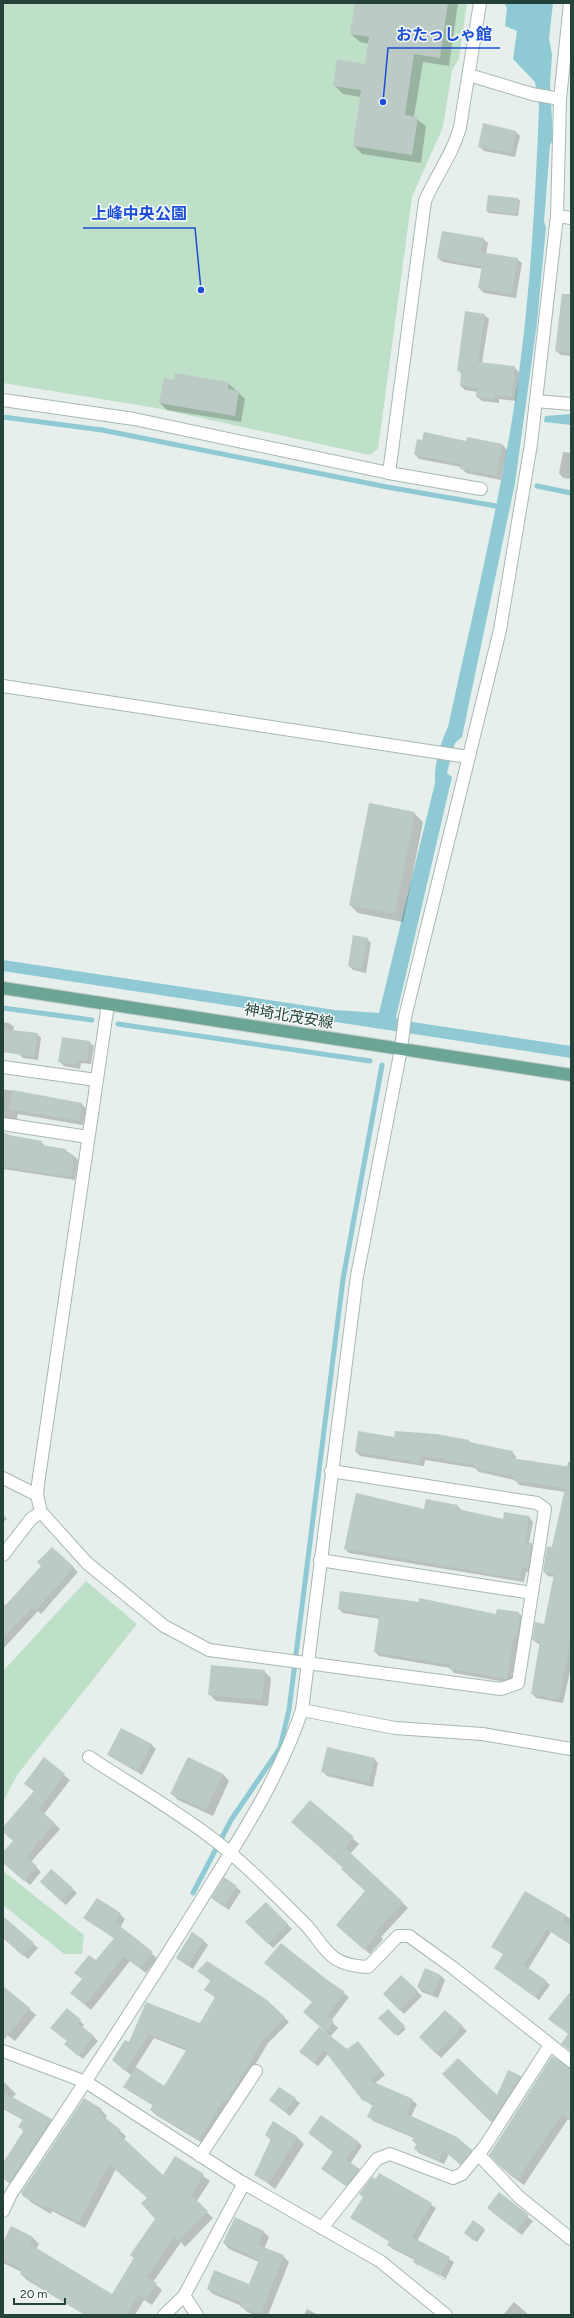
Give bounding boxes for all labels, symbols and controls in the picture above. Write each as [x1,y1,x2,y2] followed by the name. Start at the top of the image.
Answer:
[388,20,500,48] callout: おたっしゃ館
[396,25,492,44] text: おたっしゃ館
[83,200,195,228] callout: 上峰中央公園
[91,204,187,223] text: 上峰中央公園
[243,1000,335,1032] street label: 神埼北茂安線
[14,2280,65,2306] scale bar
[20,2287,48,2301] text: 20 m

